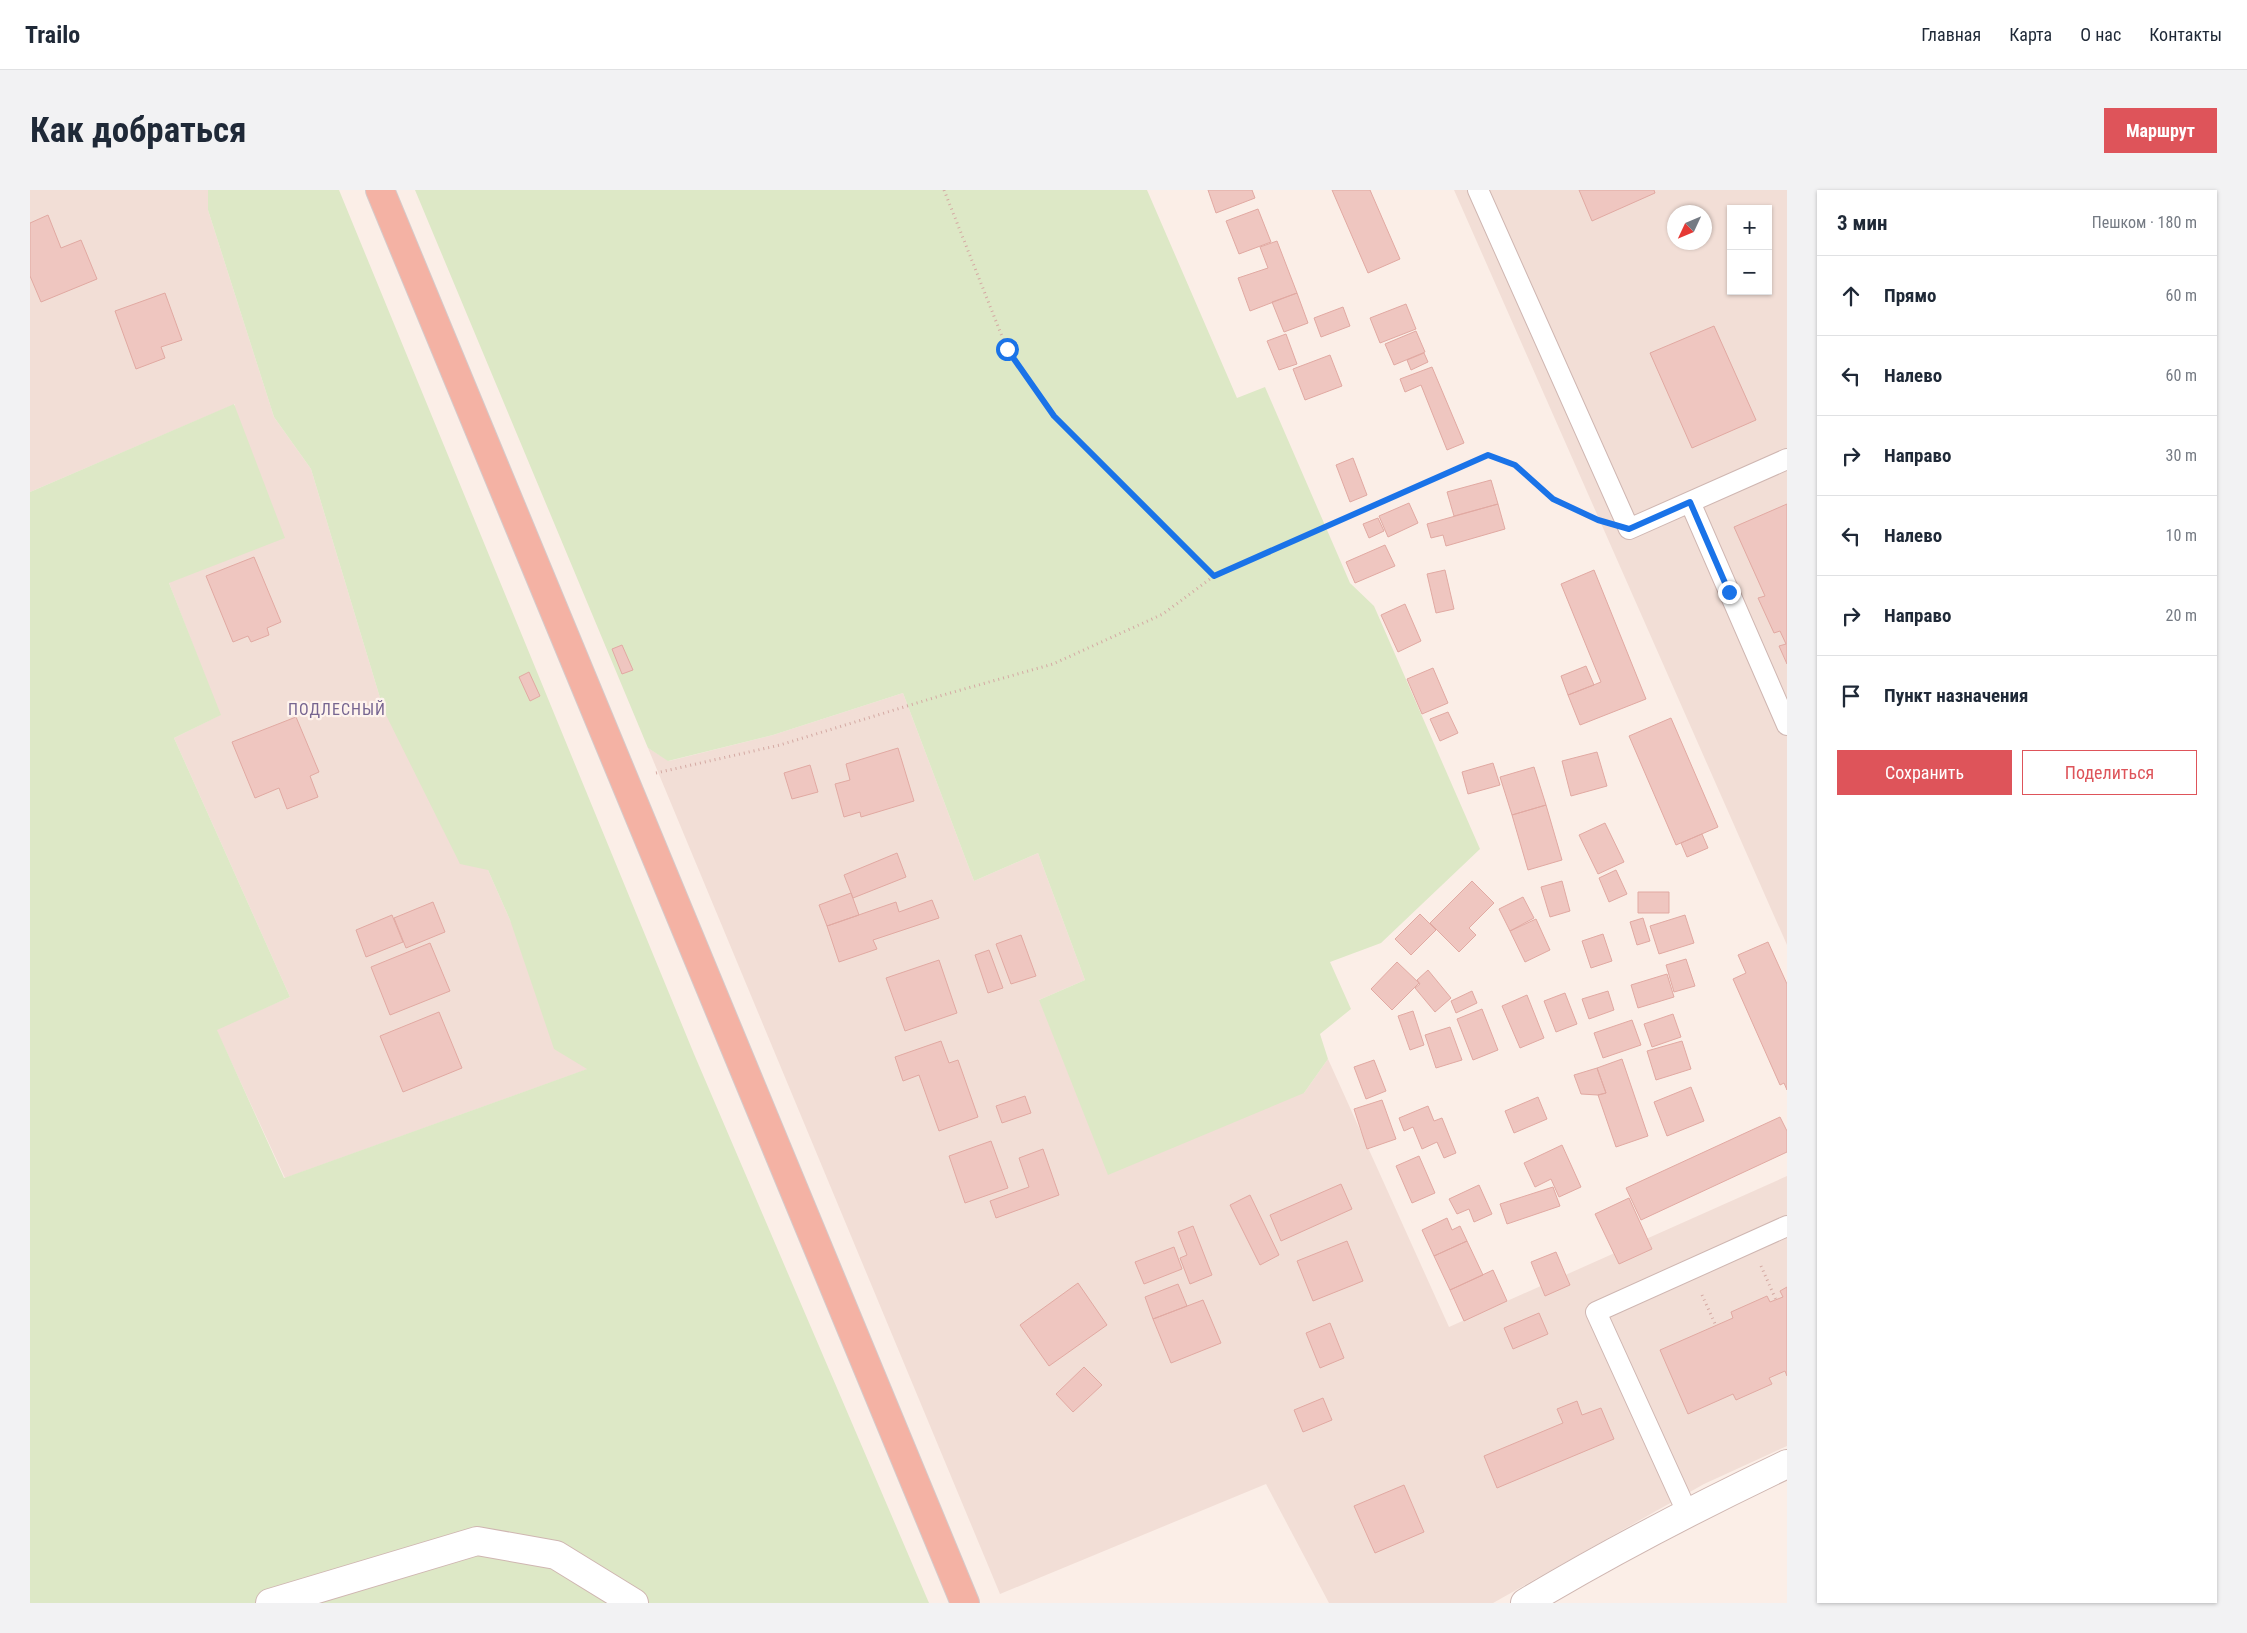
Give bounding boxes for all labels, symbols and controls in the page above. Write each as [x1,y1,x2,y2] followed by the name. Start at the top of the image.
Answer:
[25,21,80,49] text: Trailo
[1921,24,1981,45] text: Главная
[2009,24,2052,45] text: Карта
[2080,24,2121,45] text: О нас
[2149,24,2222,45] text: Контакты
[2104,108,2217,153] button: Маршрут
[30,110,246,151] text: Как добраться
[1667,205,1712,250] north arrow
[1727,205,1772,295] map controls
[1727,205,1772,250] button: +
[1837,211,1887,235] text: 3 мин
[2092,213,2197,232] text: Пешком · 180 m
[1727,250,1772,295] button: −
[1837,282,1865,310] icon: ahead
[1884,284,1937,307] text: Прямо
[2165,286,2197,305] text: 60 m
[996,338,1019,361] route start
[1837,362,1865,390] icon: left
[1884,364,1942,387] text: Налево
[2165,366,2197,385] text: 60 m
[1837,442,1865,470] icon: right
[1884,444,1951,467] text: Направо
[2165,446,2197,465] text: 30 m
[1837,522,1865,550] icon: left
[1884,524,1942,547] text: Налево
[2165,526,2197,545] text: 10 m
[1718,581,1741,604] route end
[1837,602,1865,630] icon: right
[1884,604,1951,627] text: Направо
[2165,606,2197,625] text: 20 m
[1837,682,1865,710] icon: arrive
[1884,684,2028,707] text: Пункт назначения
[288,700,386,719] district label: ПОДЛЕСНЫЙ
[1837,750,2012,795] button: Сохранить
[2022,750,2197,795] button: Поделиться

